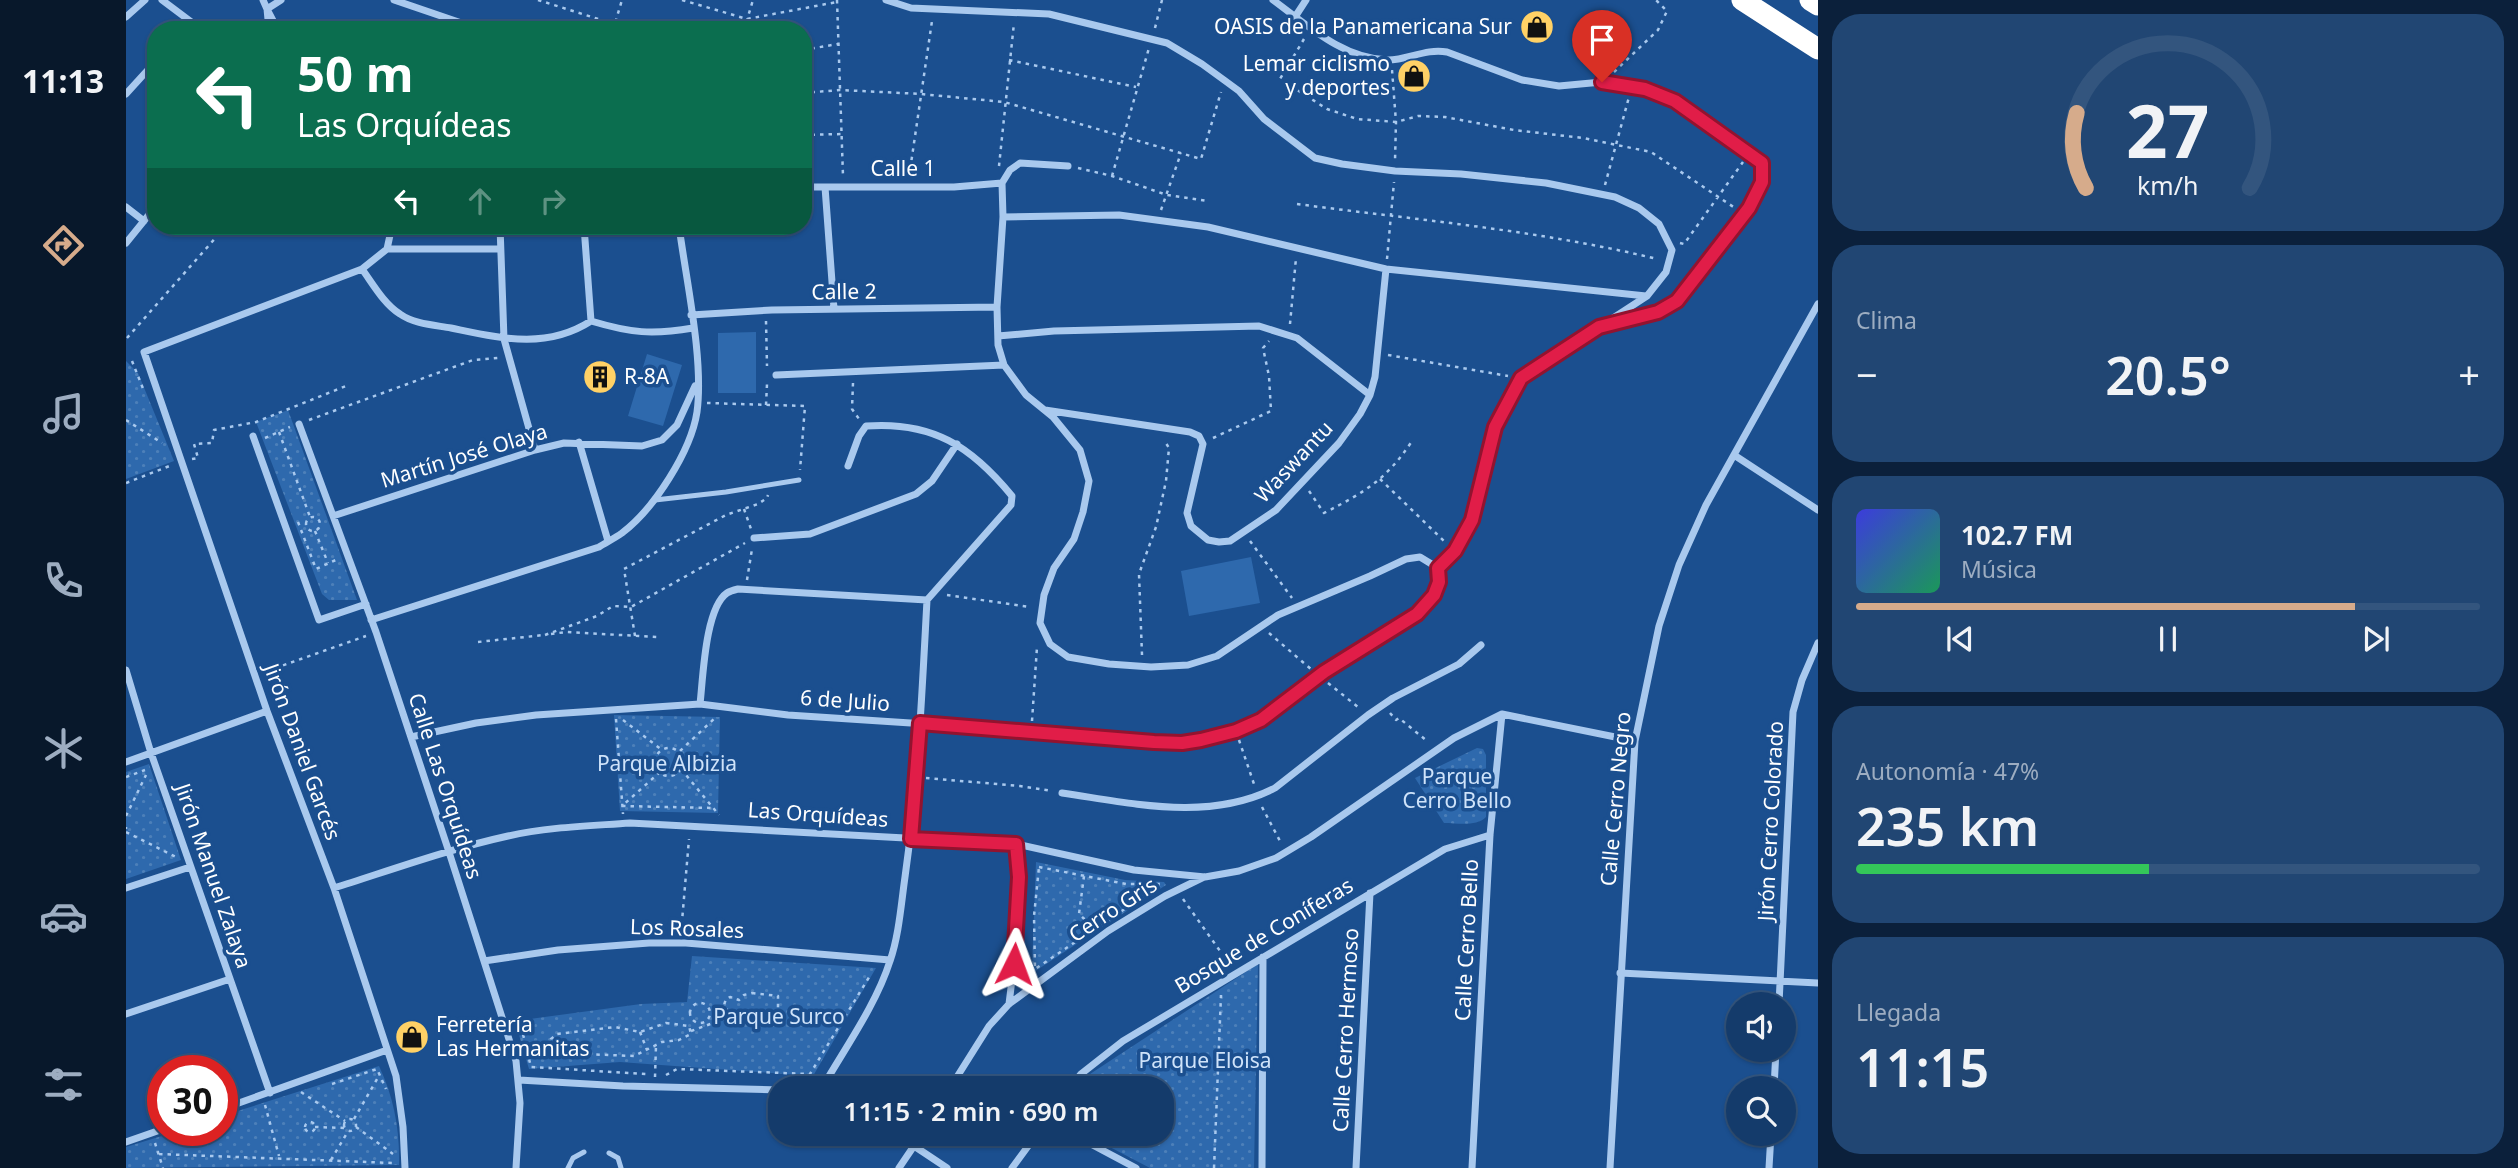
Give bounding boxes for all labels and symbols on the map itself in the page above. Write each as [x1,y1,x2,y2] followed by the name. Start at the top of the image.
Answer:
[1518,8,1556,46] shop icon: OASIS de la Panamericana Sur
[1572,10,1632,82] pin
[1214,12,1512,40] place label: OASIS de la Panamericana Sur
[1243,49,1390,101] place label: Lemar ciclismo y deportes
[1395,57,1433,95] shop icon: Lemar ciclismo y deportes
[870,154,936,182] street label: Calle 1
[811,276,877,306] street label: Calle 2
[581,358,619,396] building icon: R-8A
[624,362,670,390] place label: R-8A
[1248,414,1339,508] street label: Waswantu
[377,416,550,494] street label: Martín José Olaya
[257,658,348,844] street label: Jirón Daniel Garcés
[799,683,891,717] street label: 6 de Julio
[403,689,489,882] street label: Calle Las Orquídeas
[1593,710,1637,887] street label: Calle Cerro Negro
[1751,720,1789,924] street label: Jirón Cerro Colorado
[597,749,737,777] park label: Parque Albizia
[1402,762,1512,814] park label: Parque Cerro Bello
[169,778,259,972] street label: Jirón Manuel Zalaya
[747,795,889,833] street label: Las Orquídeas
[1448,858,1484,1022] street label: Calle Cerro Bello
[1063,870,1162,948] street label: Cerro Gris
[1169,871,1358,1000] street label: Bosque de Coníferas
[630,912,745,944] street label: Los Rosales
[977,927,1051,1001] position arrow
[1326,927,1364,1133] street label: Calle Cerro Hermoso
[713,1002,845,1030] park label: Parque Surco
[436,1010,590,1062] place label: Ferretería Las Hermanitas
[393,1018,431,1056] shop icon: Ferretería Las Hermanitas
[1139,1046,1272,1074] park label: Parque Eloisa
[147,1055,238,1146] speed limit sign: 30

